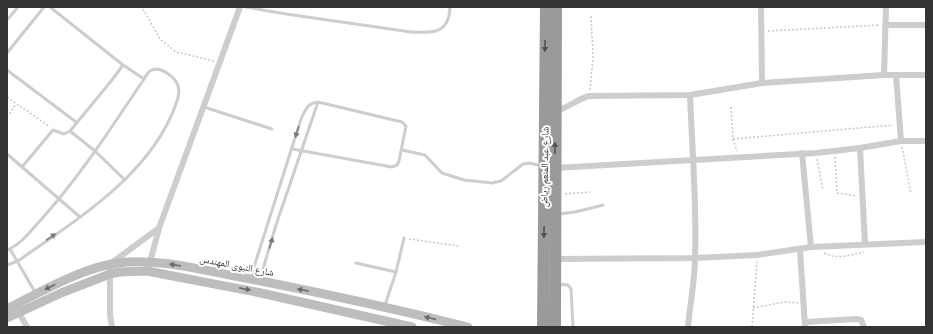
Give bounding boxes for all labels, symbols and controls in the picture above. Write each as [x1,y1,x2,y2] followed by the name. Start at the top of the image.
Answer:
[542,40,548,53] one-way arrow
[294,126,300,138] one-way arrow
[538,126,553,208] street label: شارع عبد المنعم رياض
[552,142,559,154] one-way arrow
[541,226,547,239] one-way arrow
[46,233,57,241] one-way arrow
[268,237,274,249] one-way arrow
[199,253,275,279] street label: شارع النبوى المهندس
[169,262,182,268] one-way arrow
[45,284,56,290] one-way arrow
[297,286,309,292] one-way arrow
[239,287,251,293] one-way arrow
[424,315,436,321] one-way arrow

